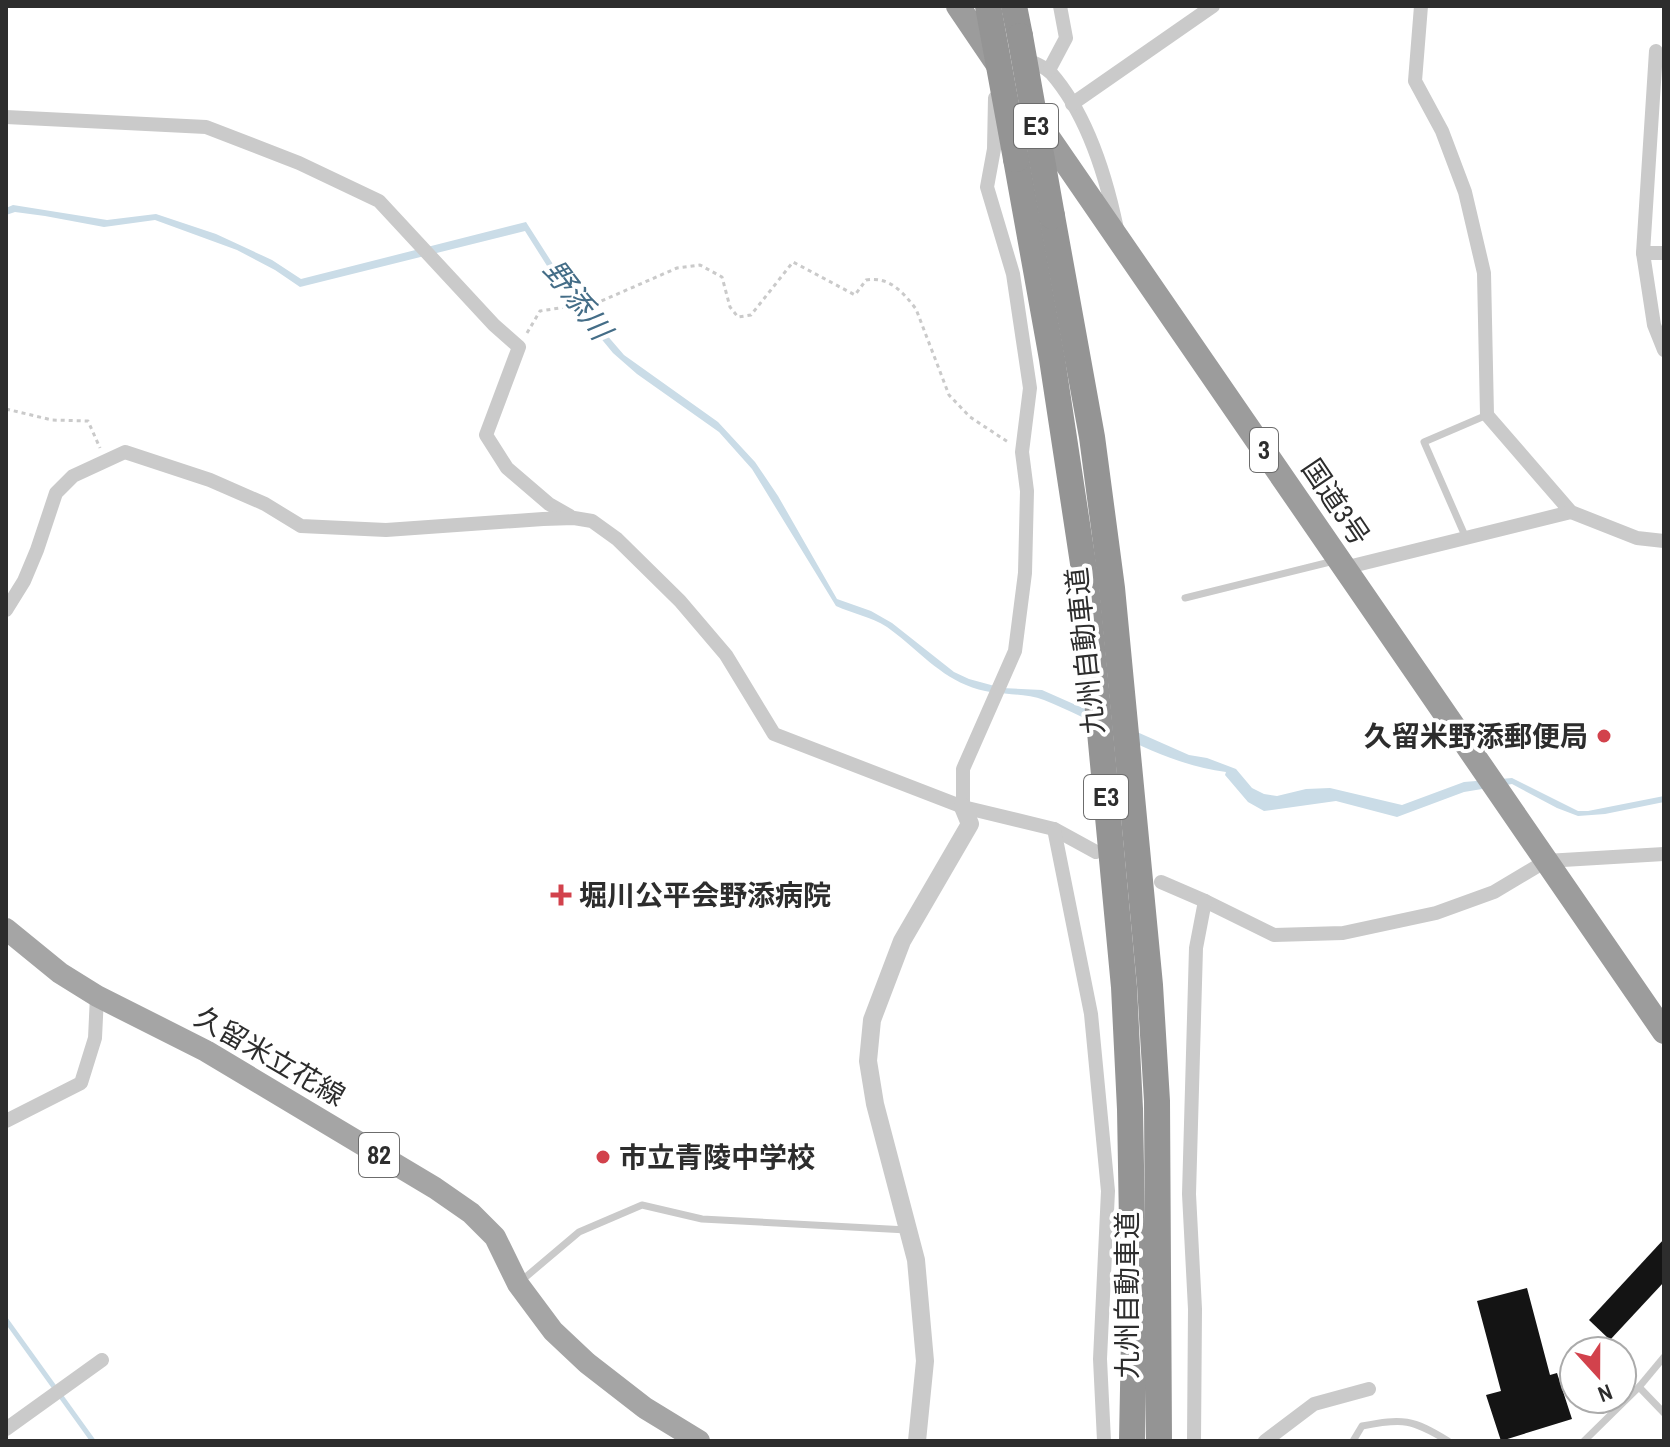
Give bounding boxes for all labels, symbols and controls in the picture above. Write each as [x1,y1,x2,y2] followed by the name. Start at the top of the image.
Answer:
[1014,104,1058,148] road number: E3
[535,251,623,350] water label: 野添川
[1250,428,1278,472] road number: 3
[1293,451,1379,553] street label: 国道3号
[1057,565,1113,737] street label: 九州自動車道
[1364,717,1588,755] place label: 久留米野添郵便局
[1595,727,1613,745] marker: 久留米野添郵便局
[1084,775,1128,819] road number: E3
[579,876,831,914] place label: 堀川公平会野添病院
[550,884,572,906] marker: 堀川公平会野添病院
[188,998,352,1114] street label: 久留米立花線
[359,1133,399,1177] road number: 82
[619,1138,815,1176] place label: 市立青陵中学校
[594,1148,612,1166] marker: 市立青陵中学校
[1108,1211,1146,1379] street label: 九州自動車道
[1558,1335,1638,1415] north arrow
[1594,1377,1617,1410] text: N

